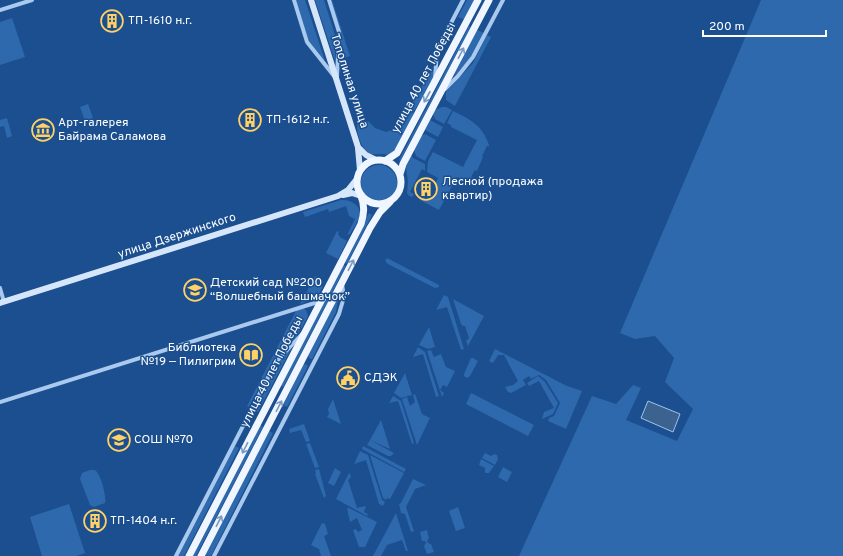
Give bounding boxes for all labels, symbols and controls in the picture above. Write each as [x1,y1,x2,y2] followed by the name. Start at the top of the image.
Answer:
[99,8,125,34] building icon: ТП-1610 н.г.
[703,12,826,38] scale bar
[128,13,192,29] place label: ТП-1610 н.г.
[709,19,745,35] text: 200 m
[388,20,460,136] street label: улица 40 лет Победы
[326,32,372,130] street label: Тополиная улица
[458,48,465,60] one-way arrow
[423,90,431,102] one-way arrow
[237,107,263,133] building icon: ТП-1612 н.г.
[266,112,330,128] place label: ТП-1612 н.г.
[58,115,166,145] place label: Арт-галерея Байрама Саламова
[30,117,56,143] museum icon: Арт-галерея Байрама Саламова
[442,174,543,204] place label: Лесной (продажа квартир)
[413,176,439,202] building icon: Лесной (продажа квартир)
[116,209,238,263] street label: улица Дзержинского
[348,260,355,272] one-way arrow
[210,275,350,305] place label: Детский сад №200 “Волшебный башмачок”
[182,277,208,303] school or university icon: Детский сад №200 “Волшебный башмачок”
[237,313,307,431] street label: улица 40 лет Победы
[141,340,236,370] place label: Библиотека №19 — Пилигрим
[238,342,264,368] library icon: Библиотека №19 — Пилигрим
[335,365,361,391] public building icon: СДЭК
[364,370,398,386] place label: СДЭК
[276,400,283,412] one-way arrow
[106,427,132,453] school or university icon: СОШ №70
[134,432,193,448] place label: СОШ №70
[241,441,249,453] one-way arrow
[82,508,108,534] building icon: ТП-1404 н.г.
[110,513,177,529] place label: ТП-1404 н.г.
[216,516,223,528] one-way arrow

